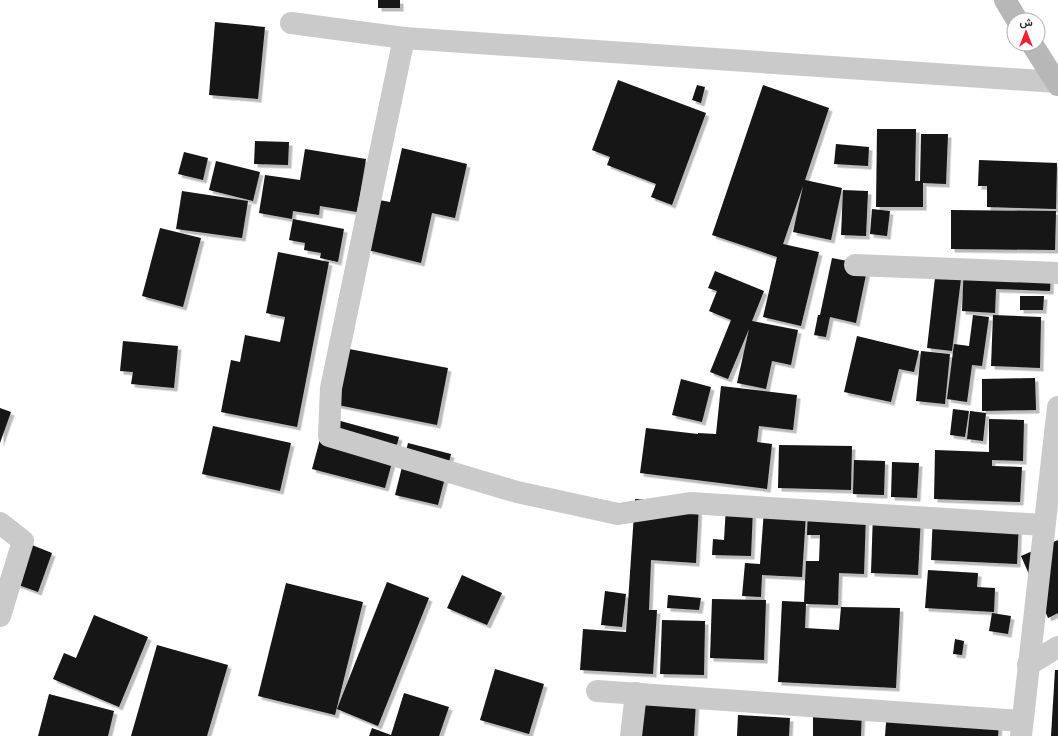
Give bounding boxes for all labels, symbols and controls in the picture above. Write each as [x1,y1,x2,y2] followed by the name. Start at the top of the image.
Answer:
[1006,12,1046,52] north arrow
[1019,14,1033,30] text: ش

